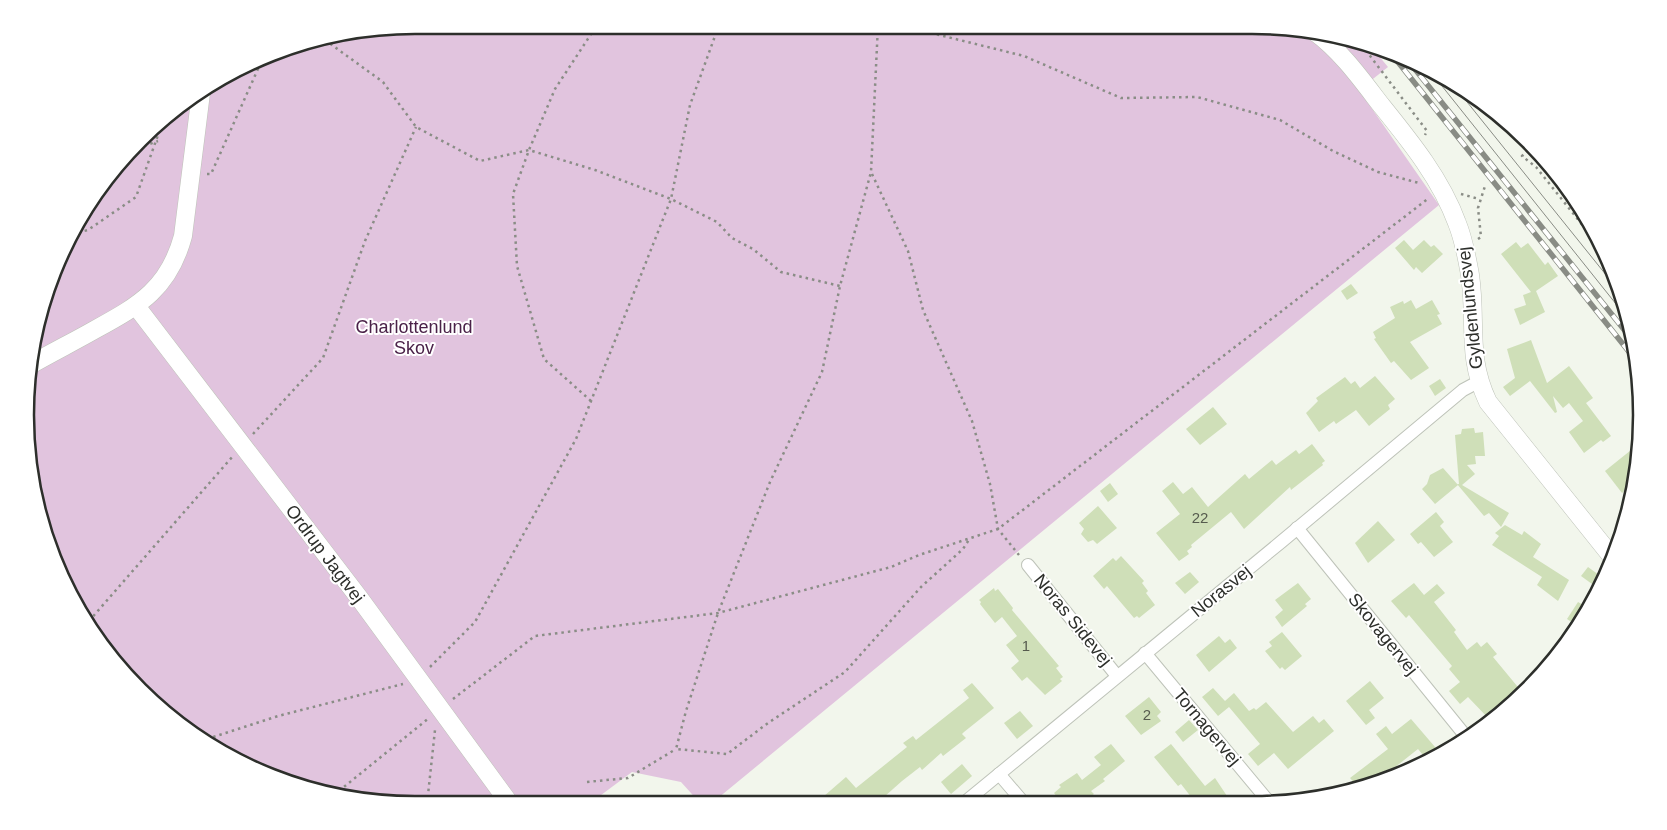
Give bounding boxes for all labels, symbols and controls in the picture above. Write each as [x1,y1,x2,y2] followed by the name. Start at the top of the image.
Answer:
[1454,246,1486,370] street label: Gyldenlundsvej
[355,317,473,358] park label: Charlottenlund Skov
[281,501,369,607] street label: Ordrup Jagtvej
[1192,509,1208,526] house number: 22
[1187,561,1255,621] street label: Norasvej
[1030,570,1116,670] street label: Noras Sidevej
[1344,589,1422,679] street label: Skovagervej
[1022,637,1030,654] house number: 1
[1169,685,1245,769] street label: Tornagervej
[1143,706,1151,723] house number: 2

